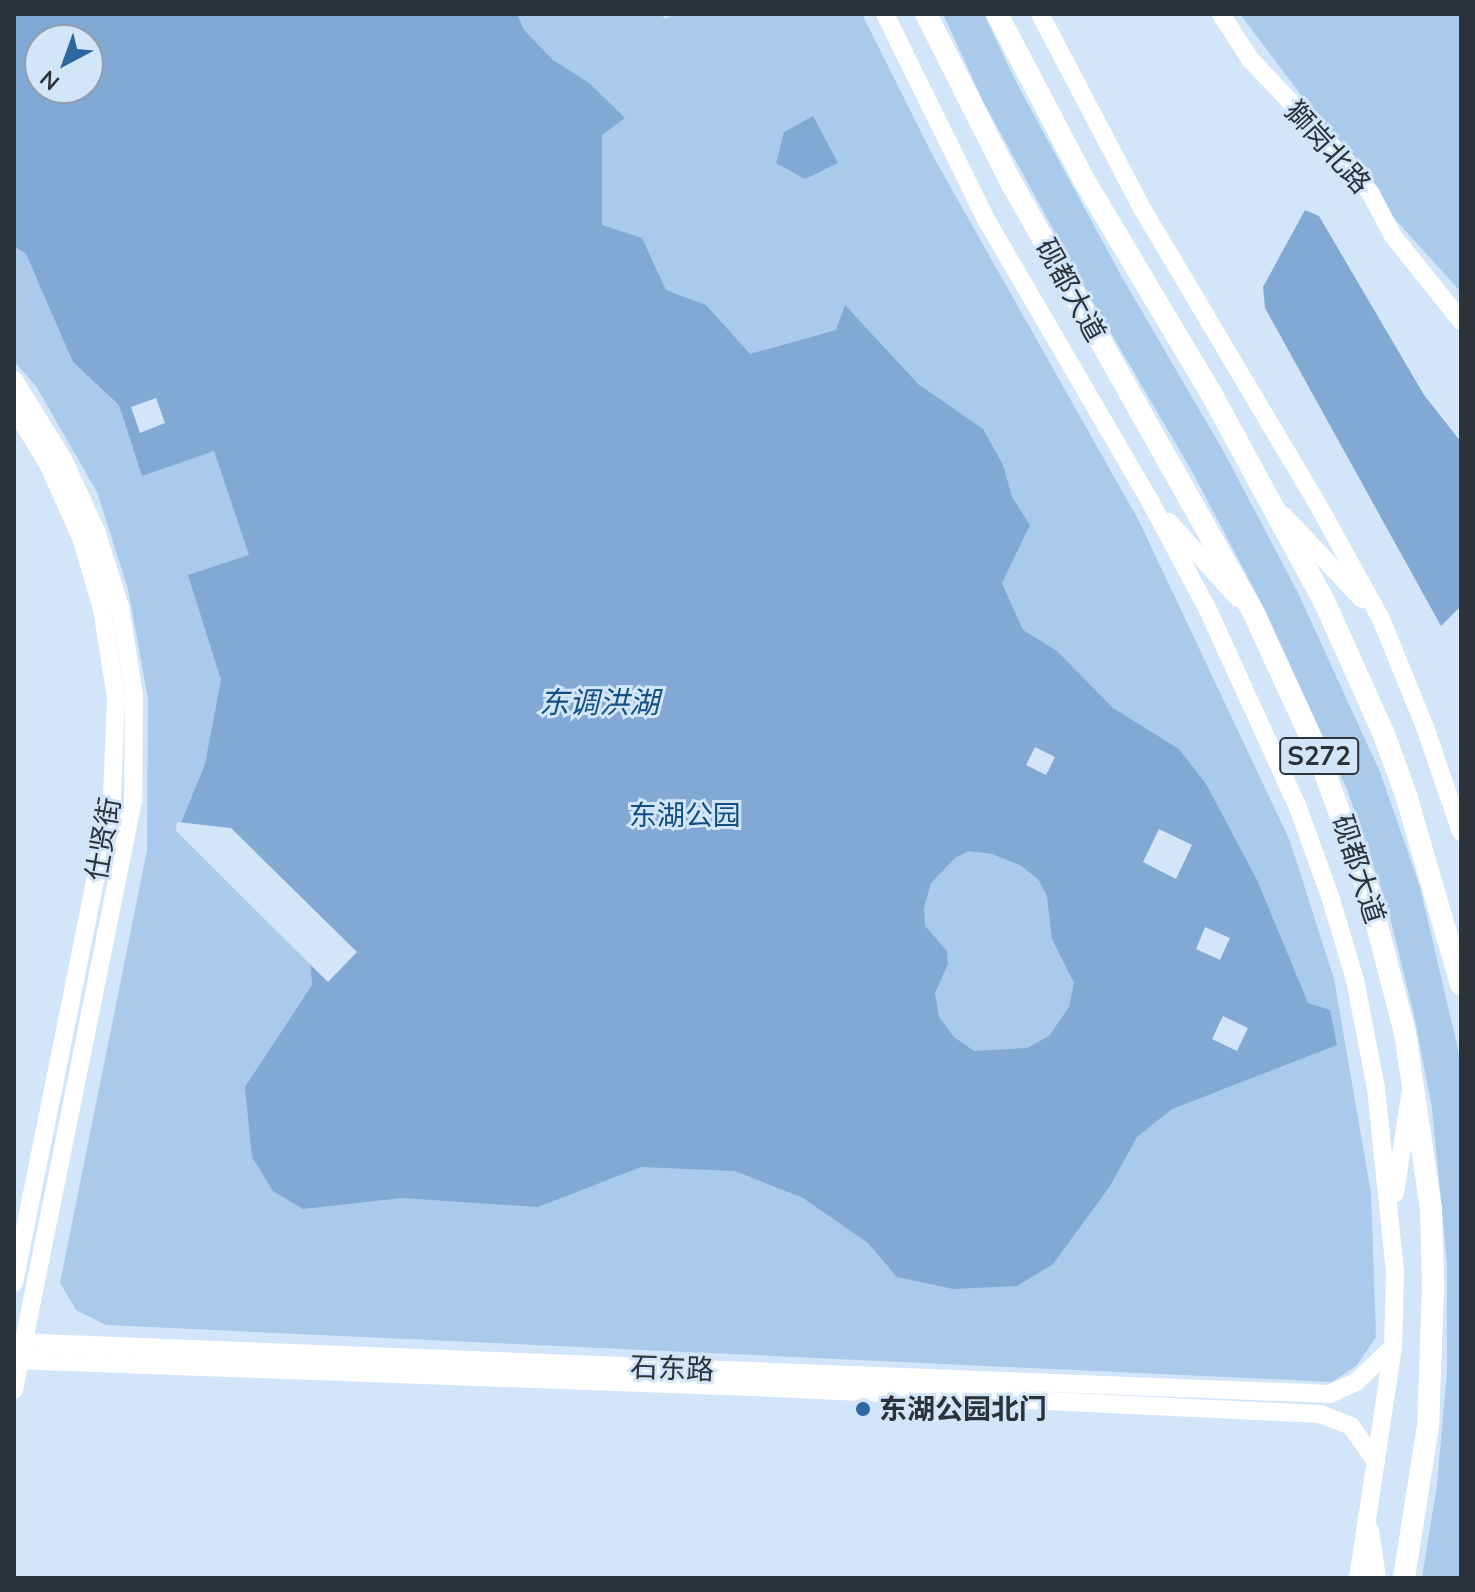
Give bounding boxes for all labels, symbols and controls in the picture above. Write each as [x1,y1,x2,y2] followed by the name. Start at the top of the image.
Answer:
[24,24,104,104] north arrow
[34,65,65,97] text: N
[1278,94,1378,200] street label: 獅岗北路
[1029,233,1113,347] street label: 砚都大道
[539,684,659,720] water label: 东调洪湖
[1279,734,1359,778] road number: S272
[79,795,127,883] street label: 仕贤街
[629,798,741,832] park label: 东湖公园
[1326,811,1392,927] street label: 砚都大道
[629,1350,715,1386] street label: 石东路
[879,1392,1047,1426] place label: 东湖公园北门
[854,1400,872,1418] marker: 东湖公园北门

